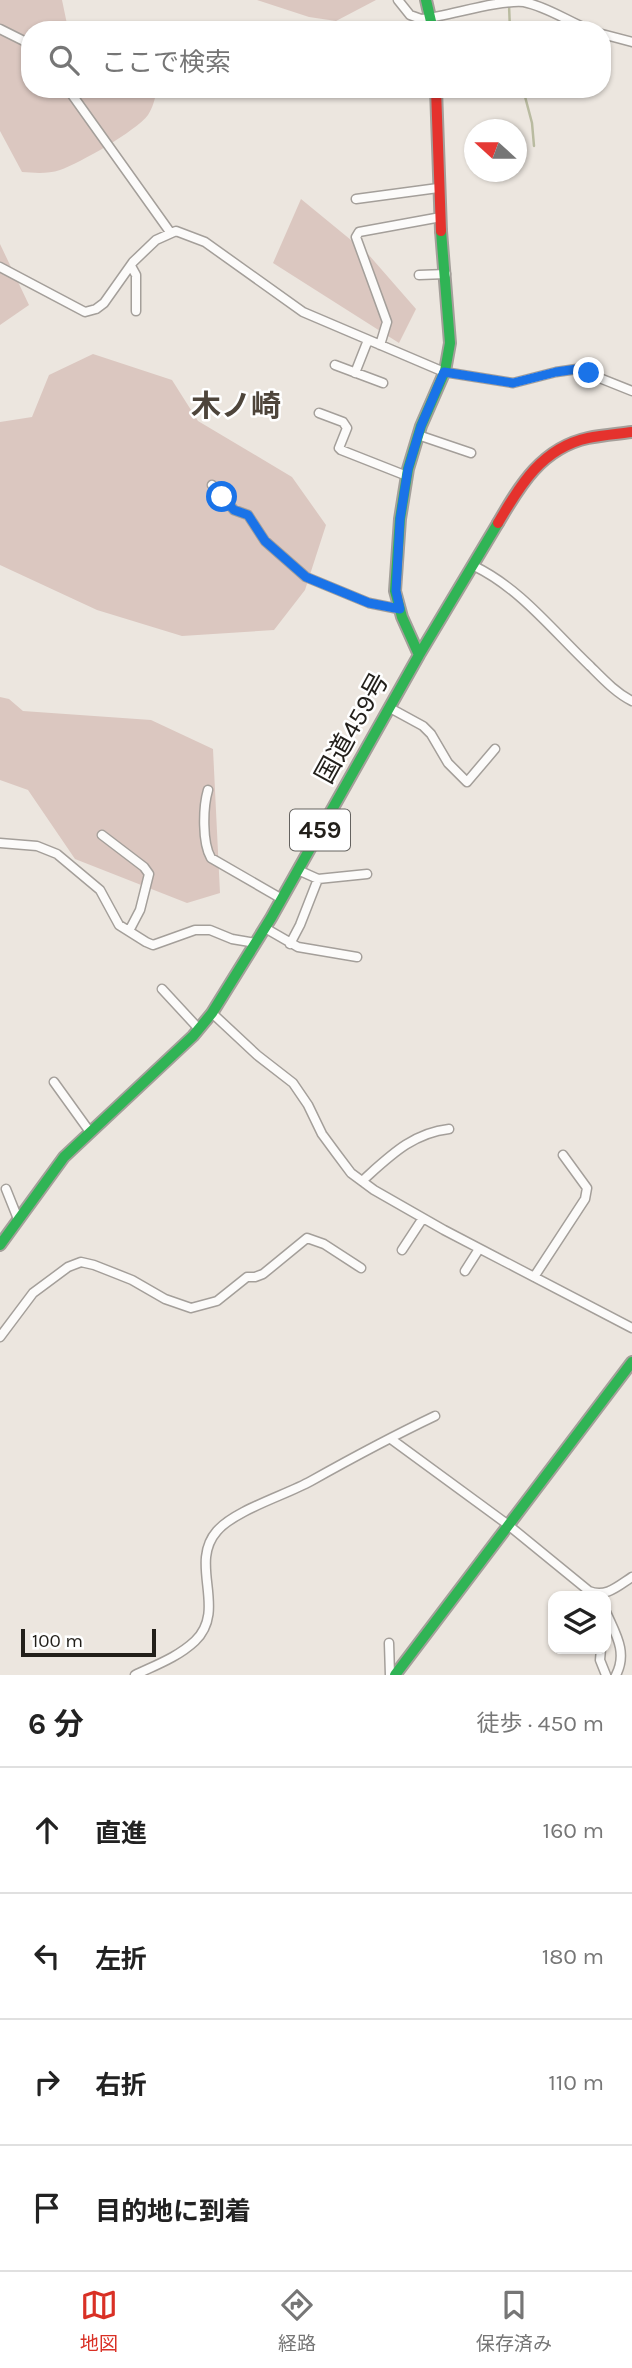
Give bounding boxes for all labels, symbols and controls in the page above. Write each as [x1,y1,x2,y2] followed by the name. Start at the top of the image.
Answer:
[21,21,611,98] search box
[45,41,83,79] icon: search
[101,47,231,78] text: ここで検索
[464,119,527,182] north arrow
[573,357,604,388] route end
[191,388,281,424] district label: 木ノ崎
[206,481,237,512] route start
[309,667,395,789] street label: 国道459号
[290,810,350,850] road number: 459
[548,1591,611,1654] map controls
[548,1591,611,1654] button: layers
[21,1626,156,1658] scale bar
[32,1630,83,1652] text: 100 m
[28,1706,84,1742] text: 6 分
[477,1710,604,1737] text: 徒歩 · 450 m
[28,1811,66,1849] icon: ahead
[543,1817,604,1844] text: 160 m
[95,1818,147,1849] text: 直進
[28,1937,66,1975] icon: left
[542,1943,604,1970] text: 180 m
[95,1944,147,1975] text: 左折
[28,2063,66,2101] icon: right
[548,2069,604,2096] text: 110 m
[95,2070,147,2101] text: 右折
[28,2189,66,2227] icon: arrive
[95,2196,251,2227] text: 目的地に到着
[80,2286,118,2355] tab: 地図
[278,2286,316,2355] tab: 経路
[476,2286,552,2355] tab: 保存済み

